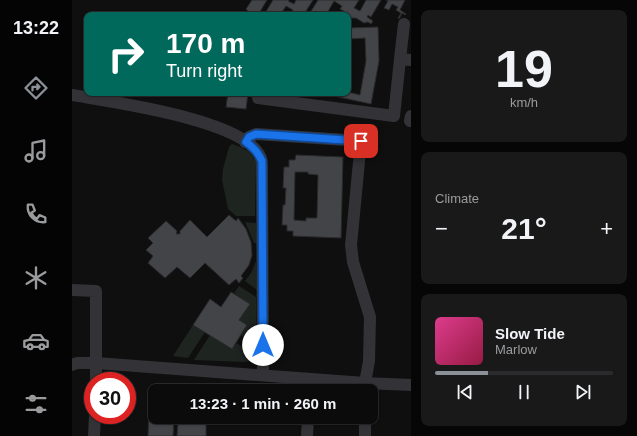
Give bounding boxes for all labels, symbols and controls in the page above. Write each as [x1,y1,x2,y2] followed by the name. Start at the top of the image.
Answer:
[13,18,59,38] text: 13:22
[100,28,152,80] icon: right
[166,28,245,59] text: 170 m
[495,40,553,98] text: 19
[166,61,242,81] text: Turn right
[22,74,50,102] icon: directions
[510,95,538,110] text: km/h
[344,124,378,158] pin
[350,130,372,152] icon: arrive
[22,137,50,165] icon: music
[435,191,479,206] text: Climate
[22,200,50,228] icon: phone
[501,212,547,245] text: 21°
[435,216,448,241] text: −
[600,216,613,241] text: +
[22,264,50,292] icon: climate
[242,324,284,366] position arrow
[495,325,565,342] text: Slow Tide
[22,327,50,355] icon: car
[495,342,537,357] text: Marlow
[84,372,136,424] speed limit sign: 30
[454,381,476,403] icon: previous
[513,381,535,403] icon: pause
[572,381,594,403] icon: next
[22,390,50,418] icon: filters
[190,395,336,412] text: 13:23 · 1 min · 260 m

